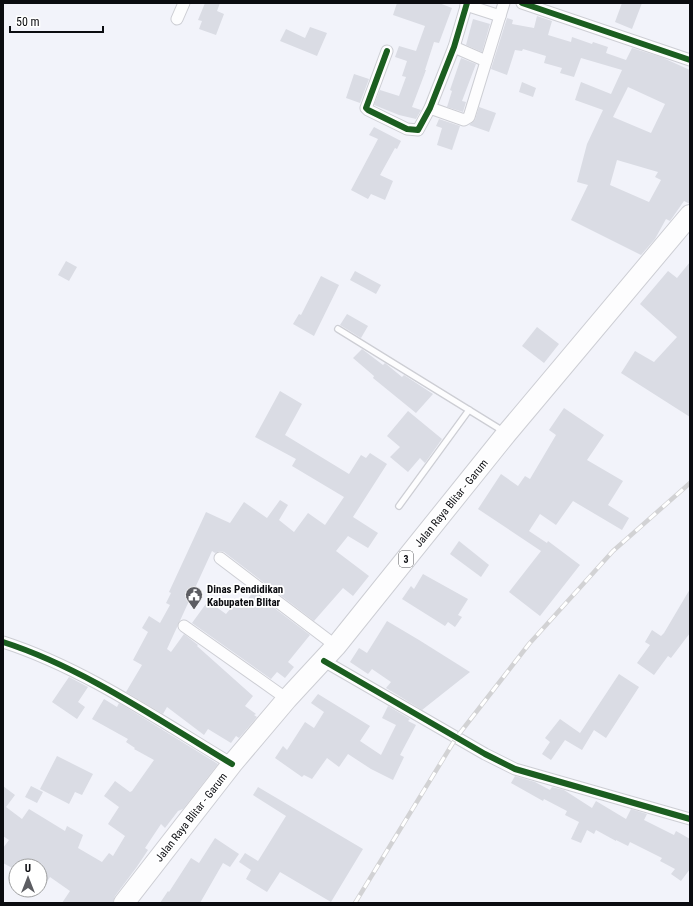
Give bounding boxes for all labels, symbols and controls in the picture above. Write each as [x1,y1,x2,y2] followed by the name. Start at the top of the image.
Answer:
[10,8,103,34] scale bar
[16,15,40,29] text: 50 m
[412,457,491,550] street label: Jalan Raya Blitar - Garum
[399,551,413,567] road number: 3
[207,583,283,609] place label: Dinas Pendidikan Kabupaten Blitar
[184,585,204,610] public building icon: Dinas Pendidikan Kabupaten Blitar
[153,770,230,864] street label: Jalan Raya Blitar - Garum
[8,858,48,898] north arrow
[25,862,31,875] text: U

